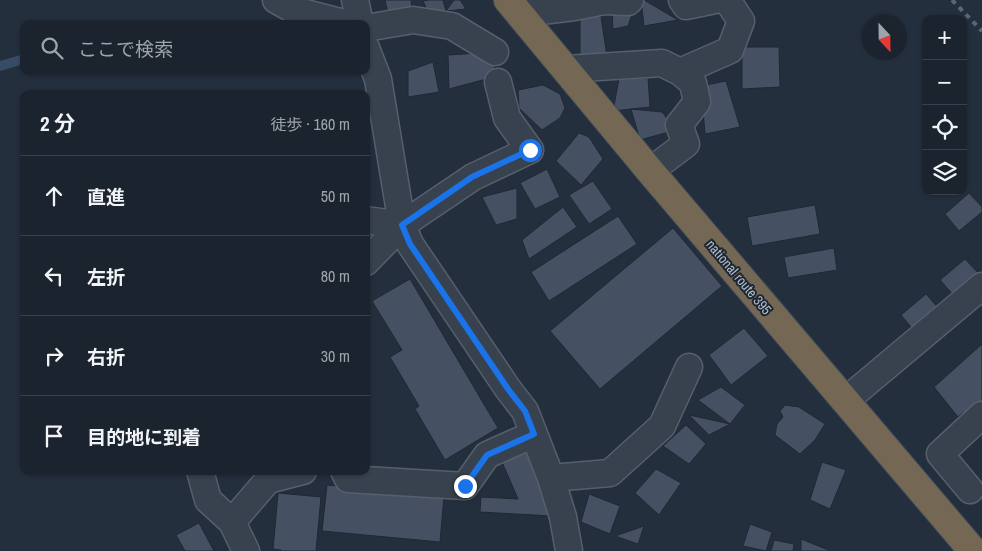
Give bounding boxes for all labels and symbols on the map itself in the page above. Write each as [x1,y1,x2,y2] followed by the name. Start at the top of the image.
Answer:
[862,15,907,60] north arrow
[519,139,542,162] route start
[702,236,776,318] street label: national route 395
[454,475,477,498] route end

